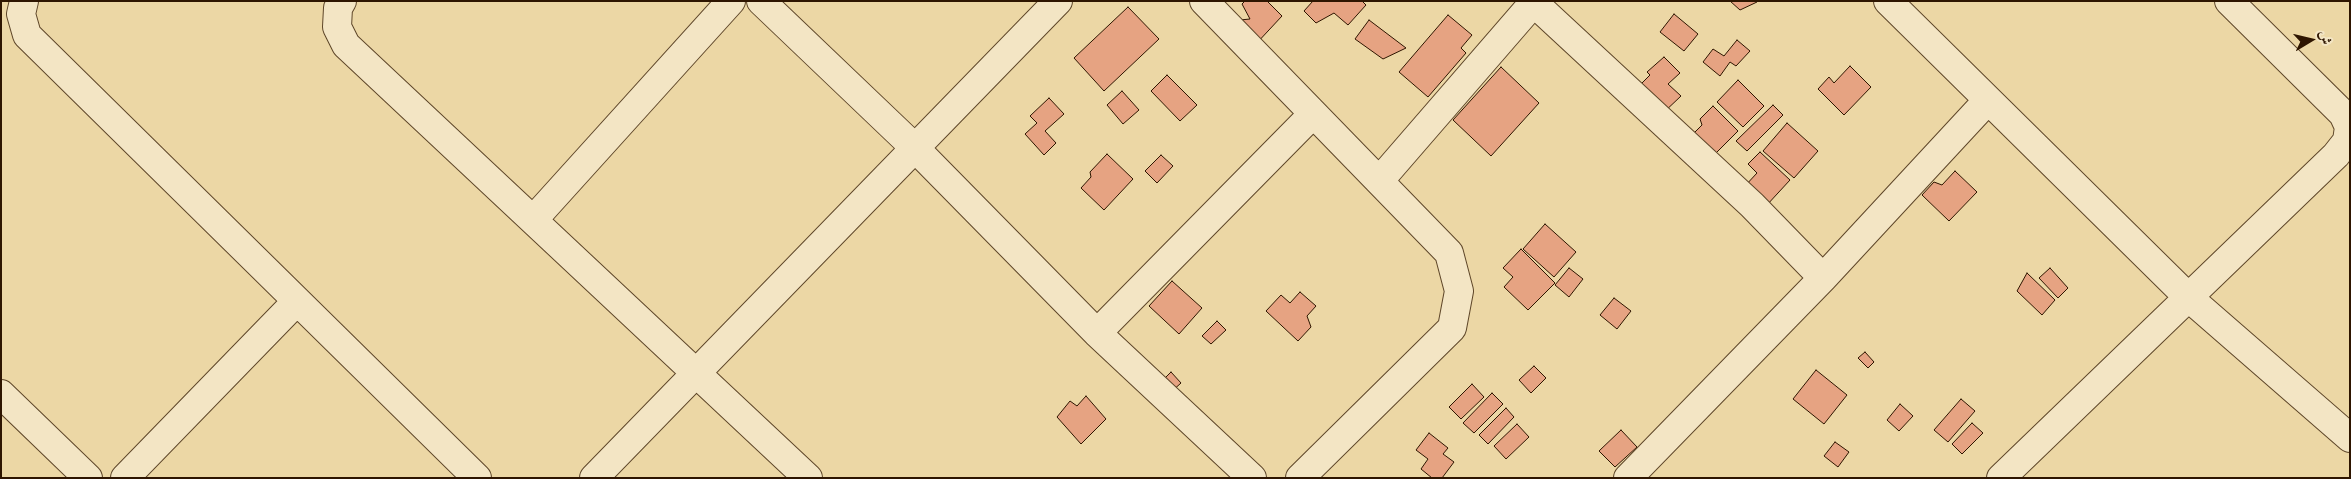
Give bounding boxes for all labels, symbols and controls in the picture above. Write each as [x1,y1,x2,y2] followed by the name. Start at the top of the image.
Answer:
[2286,15,2336,65] north arrow
[2315,29,2337,46] text: ش

